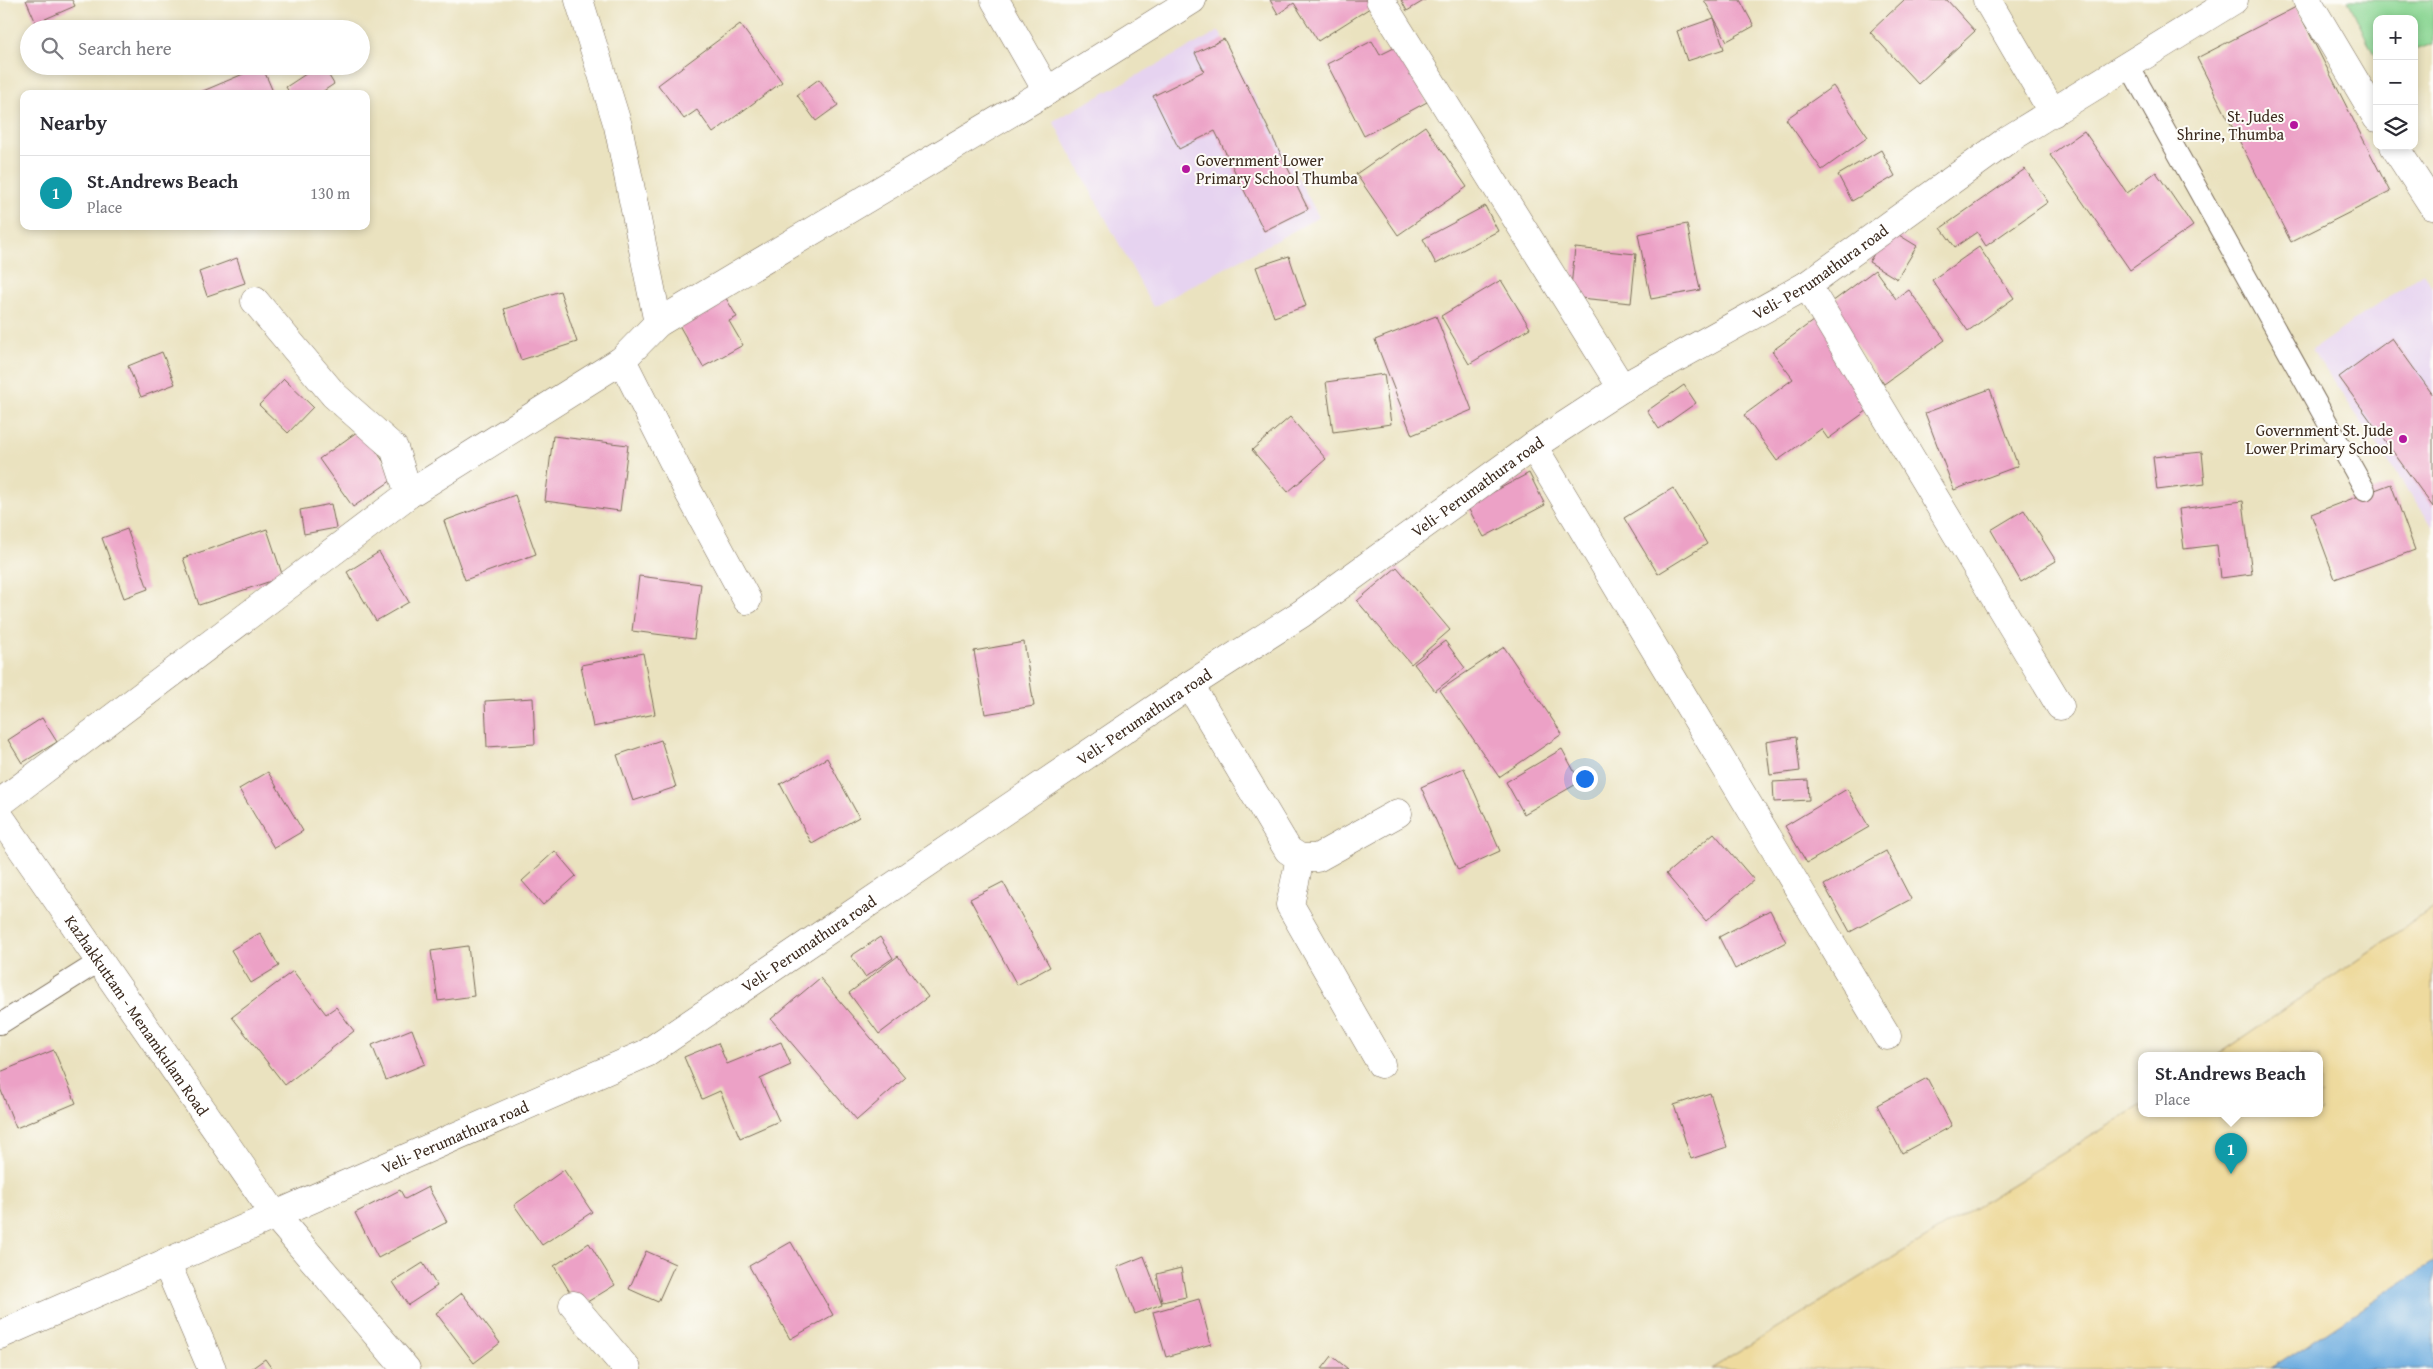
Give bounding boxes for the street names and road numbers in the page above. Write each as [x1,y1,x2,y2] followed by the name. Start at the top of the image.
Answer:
[1748,218,1893,325] street label: Veli- Perumathura road
[1406,430,1549,543] street label: Veli- Perumathura road
[1071,662,1217,771] street label: Veli- Perumathura road
[736,889,881,998] street label: Veli- Perumathura road
[59,910,215,1121] street label: Kazhakkuttam - Menamkulam Road
[377,1094,533,1179] street label: Veli- Perumathura road

